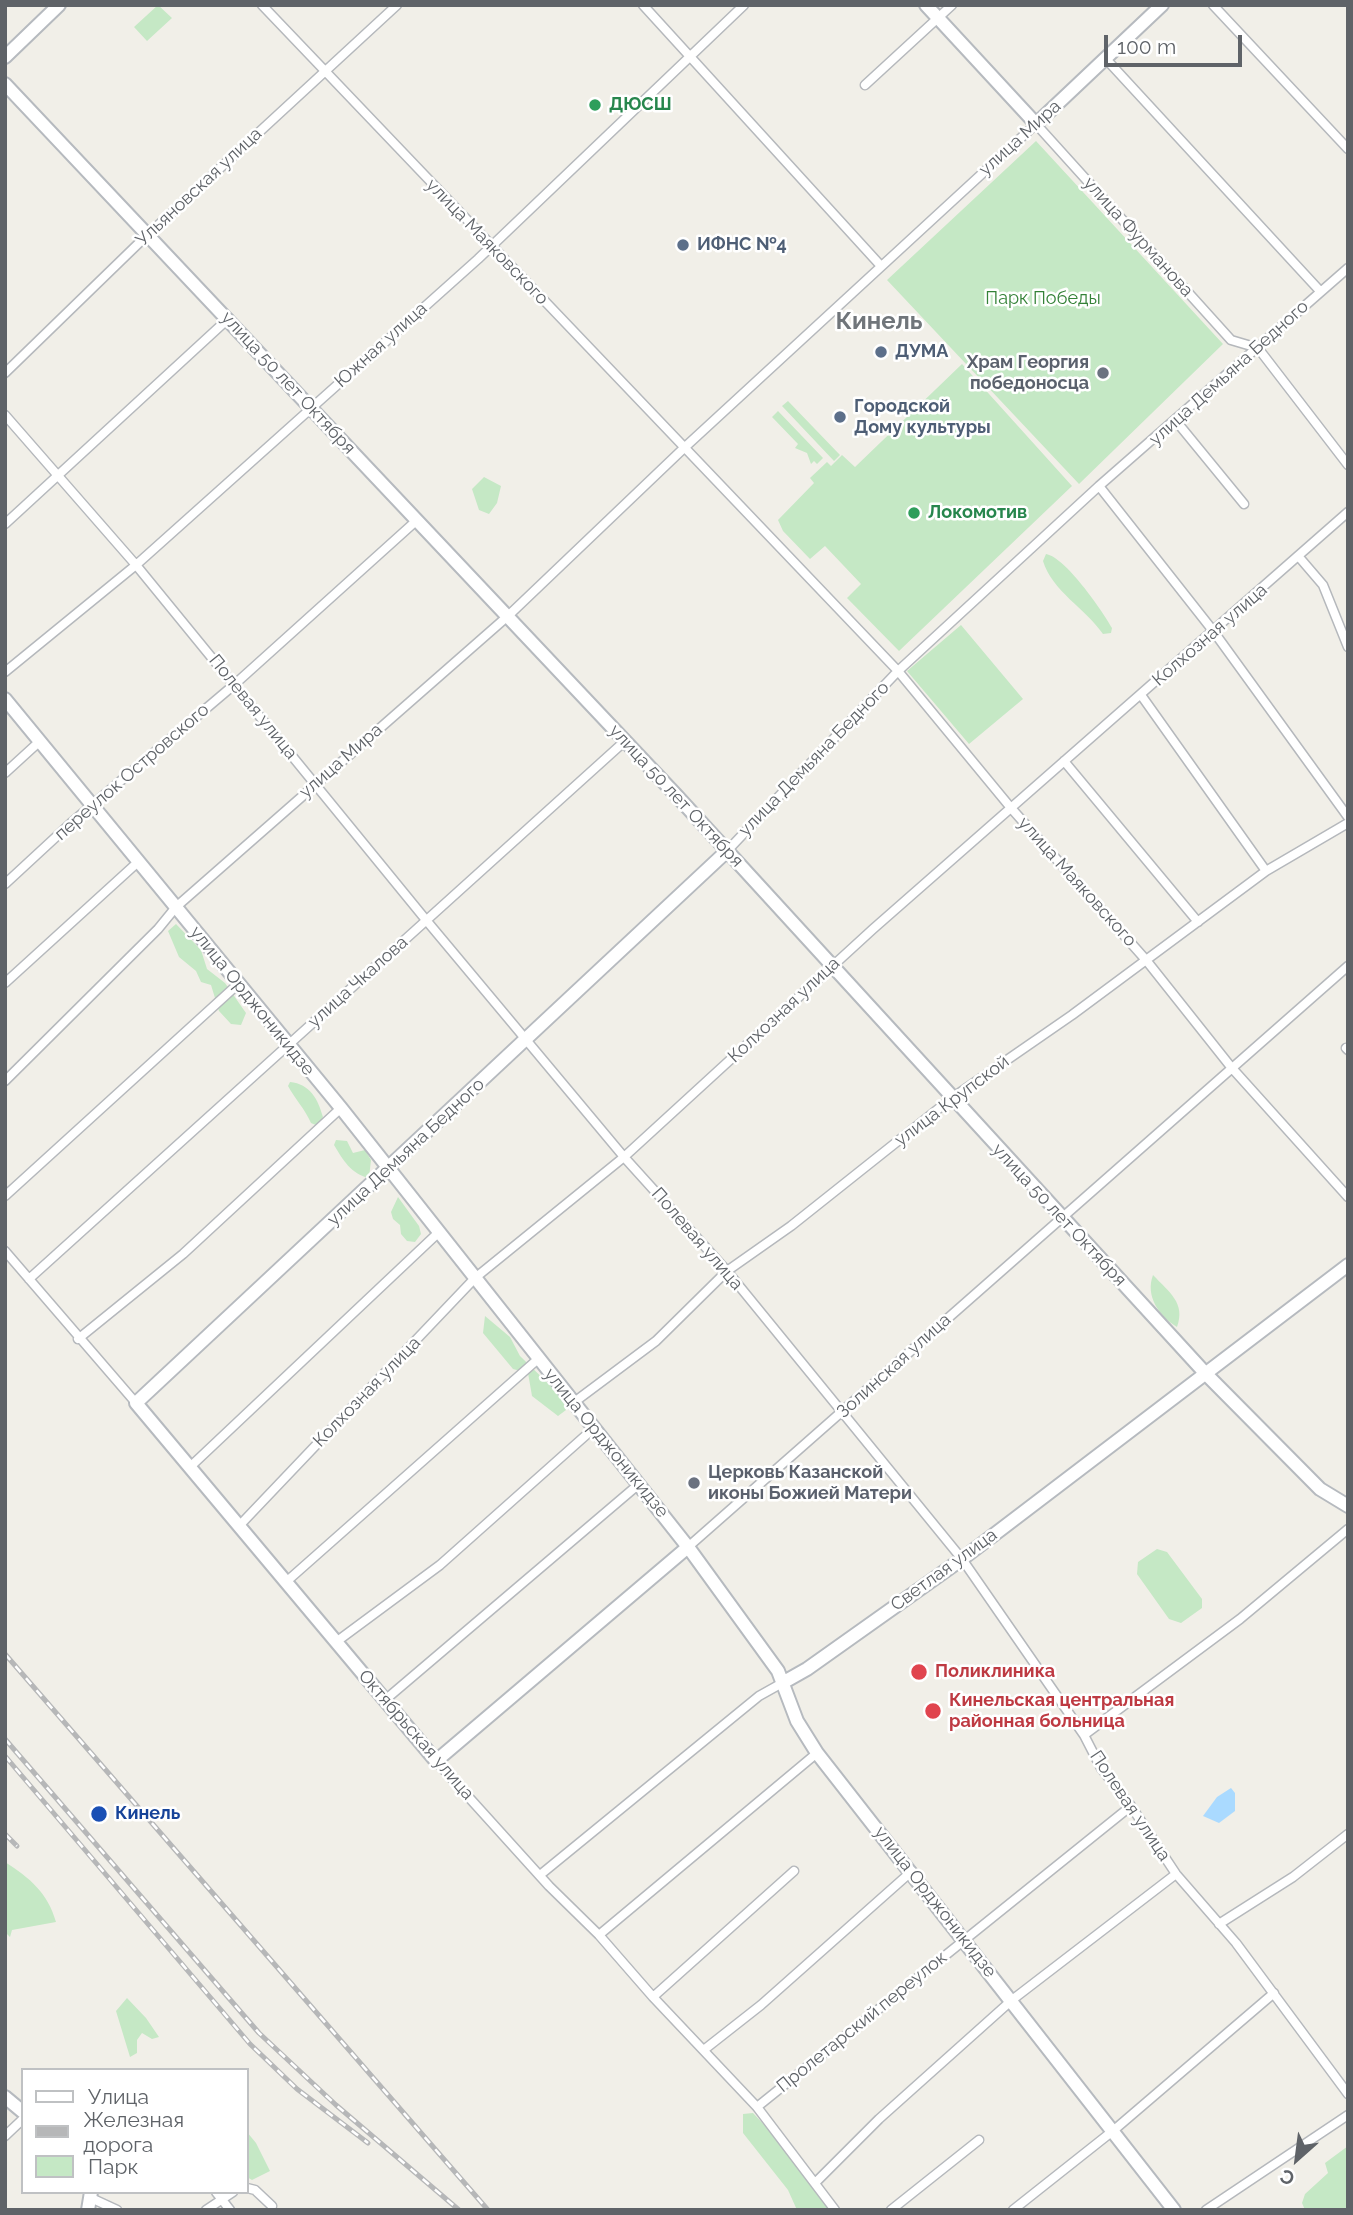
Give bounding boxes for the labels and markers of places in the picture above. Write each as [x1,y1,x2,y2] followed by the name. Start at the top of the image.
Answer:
[609,94,672,116] place label: ДЮСШ
[587,97,603,113] marker: ДЮСШ
[697,234,787,256] place label: ИФНС №4
[675,237,691,253] marker: ИФНС №4
[895,341,948,363] place label: ДУМА
[873,344,889,360] marker: ДУМА
[967,352,1089,394] place label: Храм Георгия победоносца
[1095,365,1111,381] marker: Храм Георгия победоносца
[854,396,991,438] place label: Городской Дому культуры
[832,409,848,425] marker: Городской Дому культуры
[928,502,1027,524] place label: Локомотив
[906,505,922,521] marker: Локомотив
[708,1462,912,1504] place label: Церковь Казанской иконы Божией Матери
[686,1475,702,1491] marker: Церковь Казанской иконы Божией Матери
[935,1661,1055,1683] place label: Поликлиника
[909,1662,929,1682] marker: Поликлиника
[949,1690,1174,1732] place label: Кинельская центральная районная больница
[923,1701,943,1721] marker: Кинельская центральная районная больница
[115,1803,180,1825] place label: Кинель
[89,1804,109,1824] marker: Кинель

